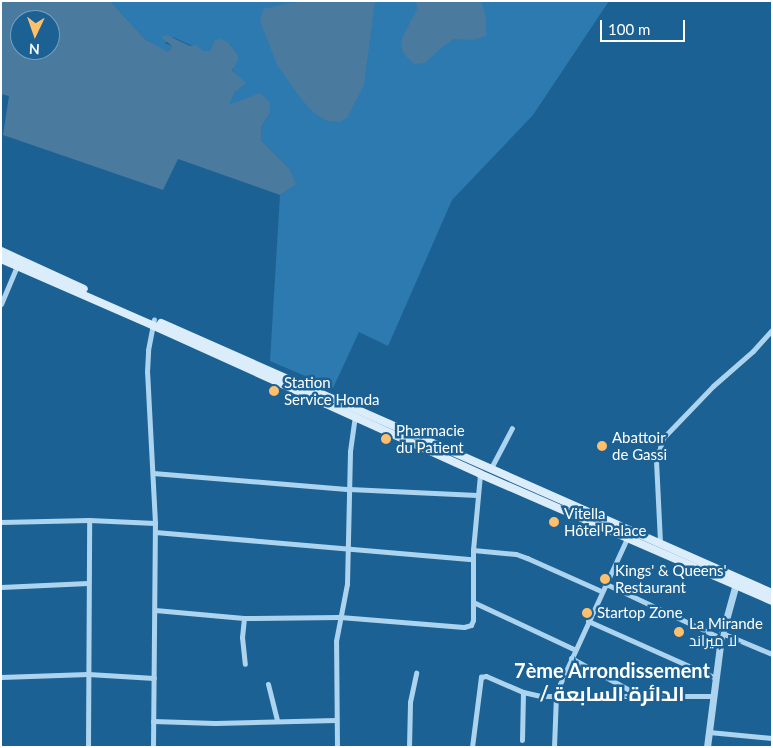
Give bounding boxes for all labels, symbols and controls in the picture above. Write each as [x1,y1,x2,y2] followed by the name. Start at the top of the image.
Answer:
[10,10,60,60] north arrow
[603,10,688,42] scale bar
[608,20,650,38] text: 100 m
[28,41,40,58] text: N
[284,373,380,408] place label: Station Service Honda
[268,385,280,397] marker: Station Service Honda
[396,421,465,456] place label: Pharmacie du Patient
[612,428,667,463] place label: Abattoir de Gassi
[380,433,392,445] marker: Pharmacie du Patient
[596,440,608,452] marker: Abattoir de Gassi
[564,504,646,539] place label: Vitella Hôtel Palace
[548,516,560,528] marker: Vitella Hôtel Palace
[615,561,727,596] place label: Kings' & Queens' Restaurant
[599,573,611,585] marker: Kings' & Queens' Restaurant
[597,604,683,622] place label: Startop Zone
[581,607,593,619] marker: Startop Zone
[689,614,763,649] place label: La Mirande لا ميراند
[673,626,685,638] marker: La Mirande لا ميراند
[514,658,710,705] district label: 7ème Arrondissement / الدائرة السابعة

